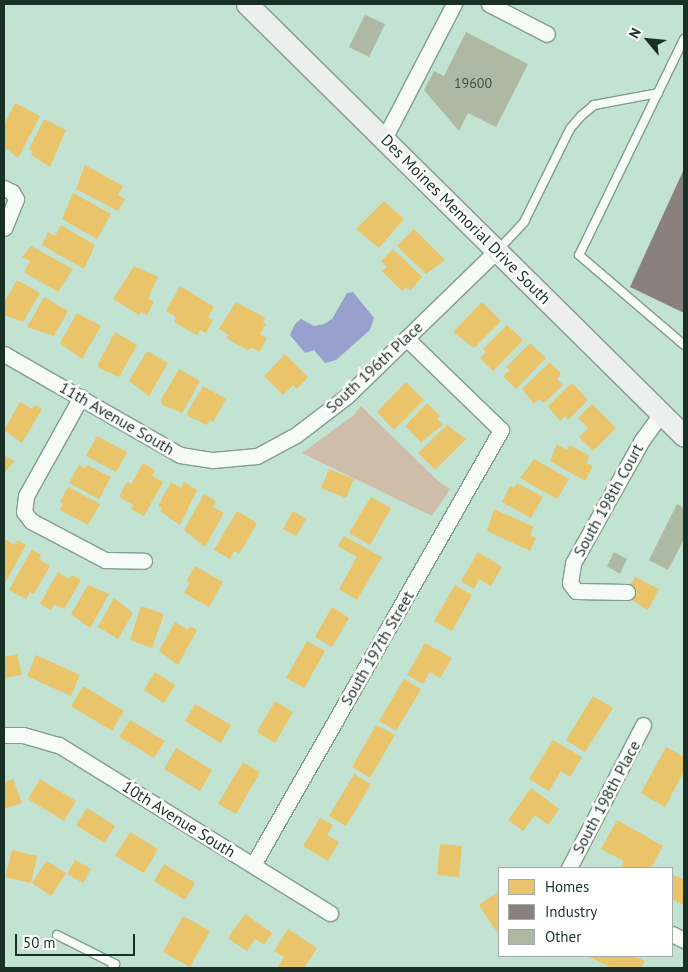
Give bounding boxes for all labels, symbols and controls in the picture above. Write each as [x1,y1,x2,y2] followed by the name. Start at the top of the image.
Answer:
[623,15,673,65] north arrow
[625,25,645,41] text: N
[454,75,492,91] house number: 19600
[377,130,555,308] street label: Des Moines Memorial Drive South
[322,317,426,417] street label: South 196th Place
[56,377,178,459] street label: 11th Avenue South
[569,440,647,560] street label: South 198th Court
[336,587,418,709] street label: South 197th Street
[568,737,644,857] street label: South 198th Place
[119,776,239,862] street label: 10th Avenue South
[498,867,673,957] legend
[545,877,589,896] text: Homes
[545,902,597,921] text: Industry
[18,924,138,956] scale bar
[545,927,581,946] text: Other
[23,933,56,952] text: 50 m

